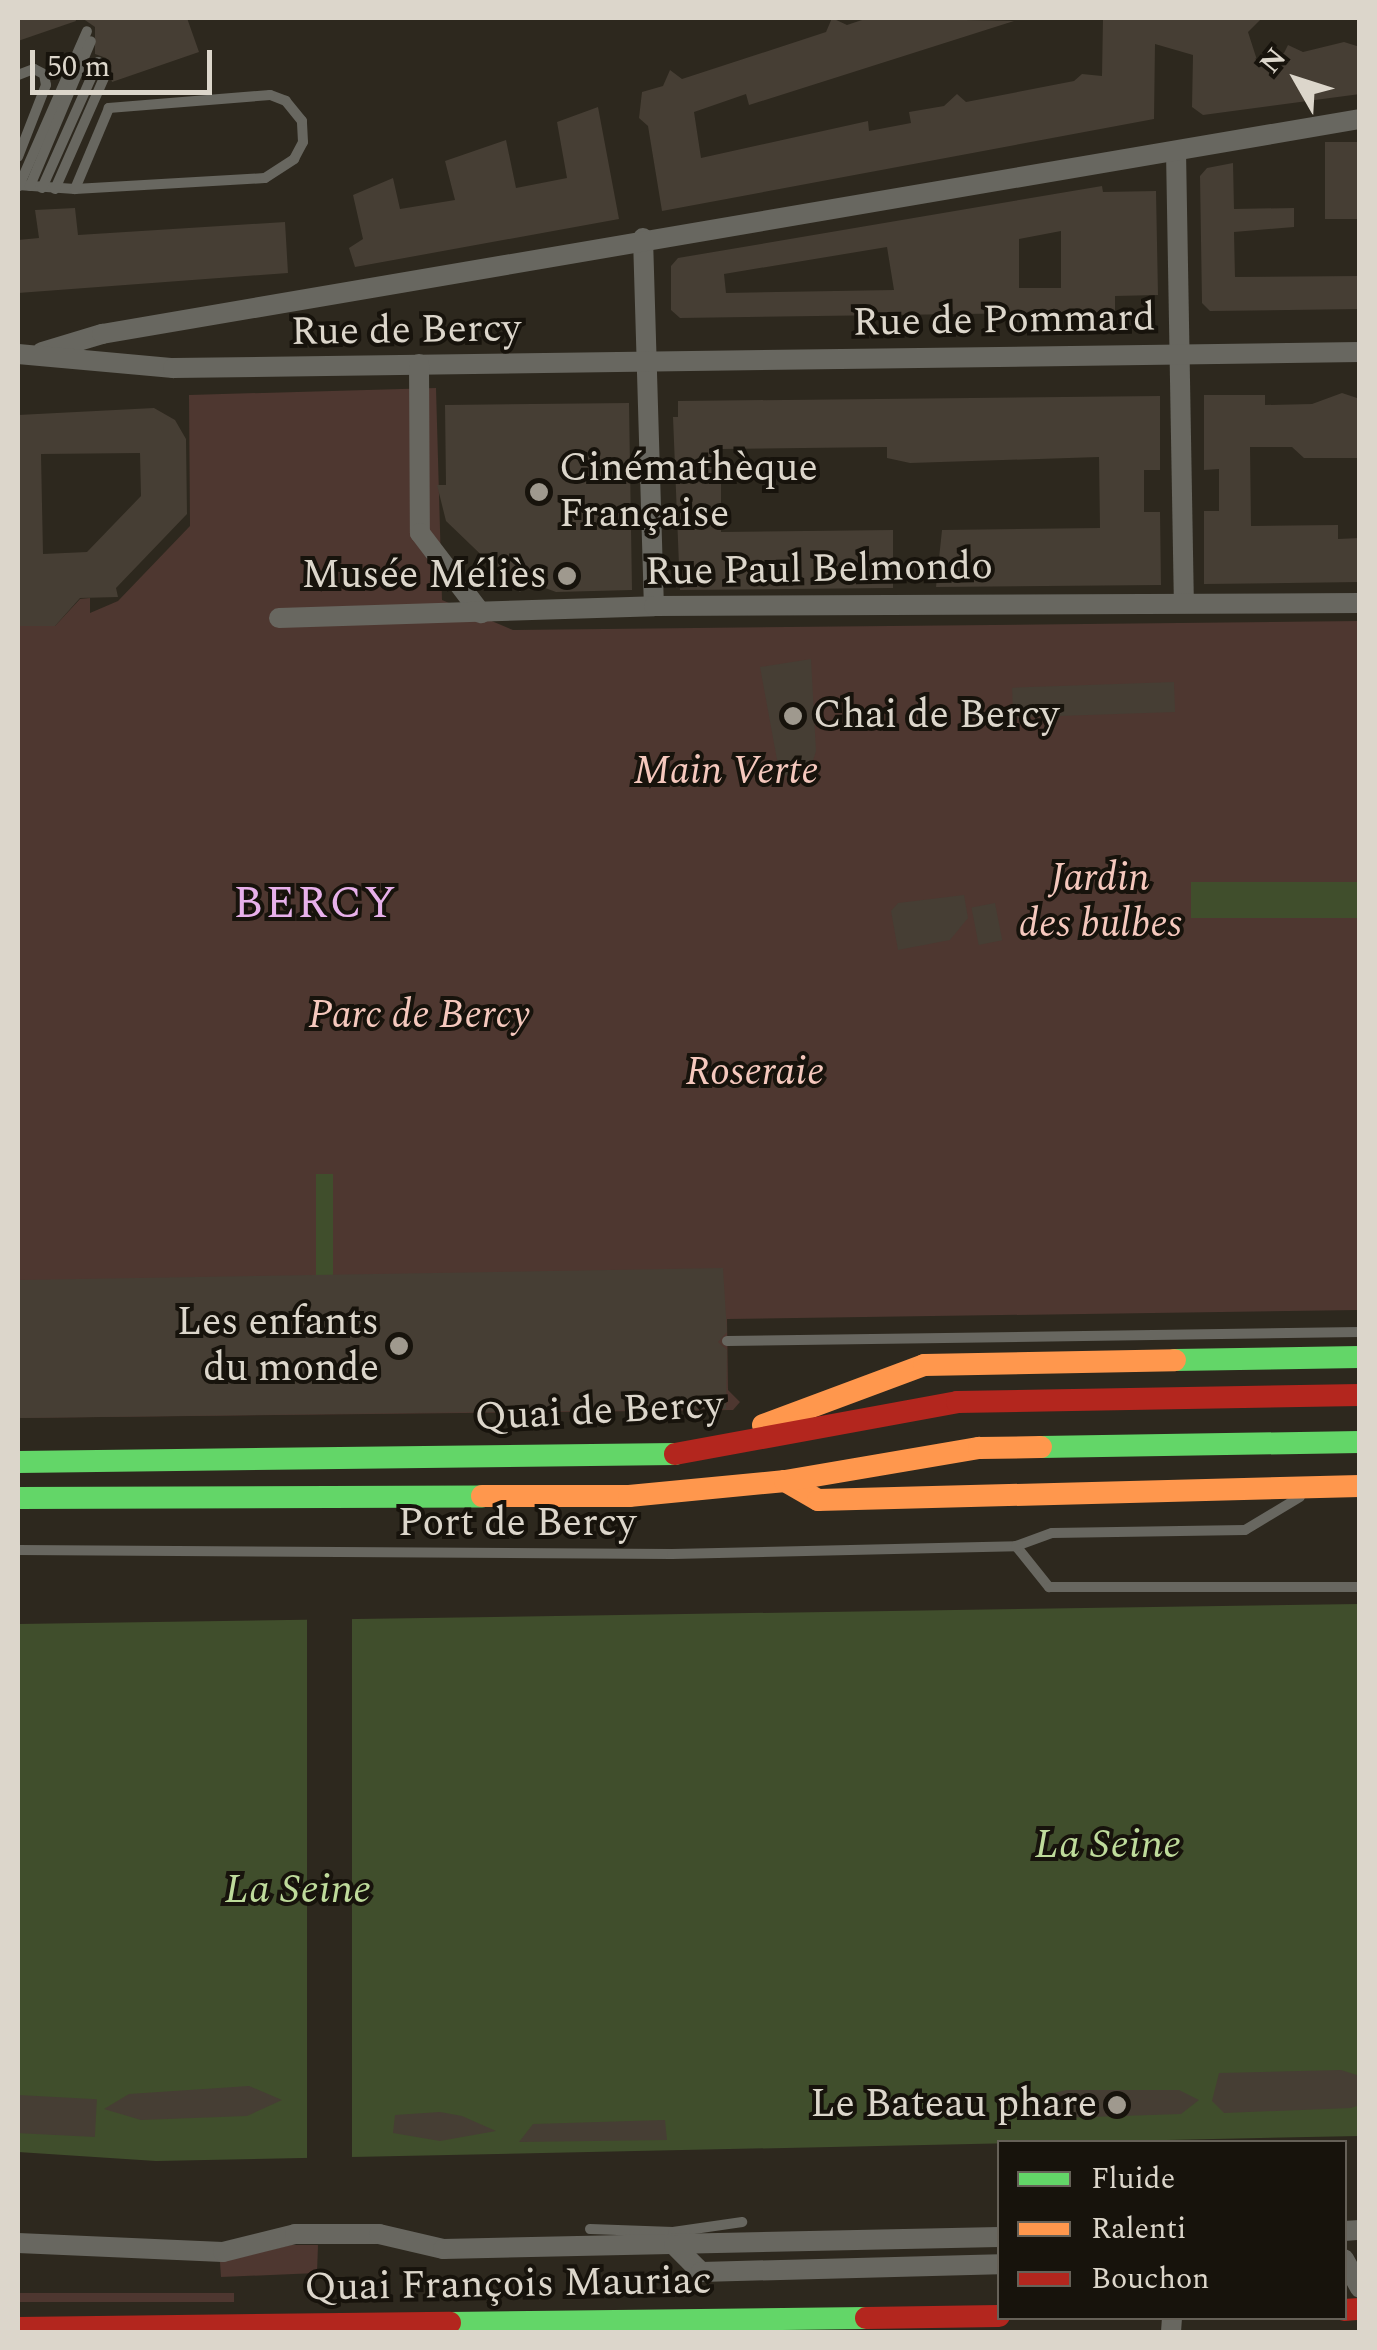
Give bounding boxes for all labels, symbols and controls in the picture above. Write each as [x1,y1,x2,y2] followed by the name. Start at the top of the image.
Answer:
[35,30,218,92] scale bar
[1247,30,1347,130] north arrow
[1249,38,1297,83] text: N
[47,44,110,90] text: 50 m
[852,294,1156,348] street label: Rue de Pommard
[290,305,522,357] street label: Rue de Bercy
[559,445,818,539] place label: Cinémathèque Française
[528,481,550,503] marker: Cinémathèque Française
[645,543,993,597] street label: Rue Paul Belmondo
[302,552,547,600] place label: Musée Méliès
[556,565,578,587] marker: Musée Méliès
[813,692,1059,740] place label: Chai de Bercy
[782,705,804,727] marker: Chai de Bercy
[633,748,819,796] park label: Main Verte
[1018,855,1182,949] park label: Jardin des bulbes
[233,877,399,931] district label: BERCY
[308,992,530,1040] park label: Parc de Bercy
[686,1049,824,1097] park label: Roseraie
[177,1299,379,1393] place label: Les enfants du monde
[388,1335,410,1357] marker: Les enfants du monde
[473,1382,725,1442] street label: Quai de Bercy
[398,1500,636,1548] street label: Port de Bercy
[1035,1820,1181,1870] water label: La Seine
[225,1865,371,1915] water label: La Seine
[810,2081,1097,2129] place label: Le Bateau phare
[1106,2094,1128,2116] marker: Le Bateau phare
[997,2140,1347,2320] legend
[1091,2156,1175,2202] text: Fluide
[1091,2206,1186,2252] text: Ralenti
[1091,2256,1210,2302] text: Bouchon
[304,2257,712,2313] street label: Quai François Mauriac

